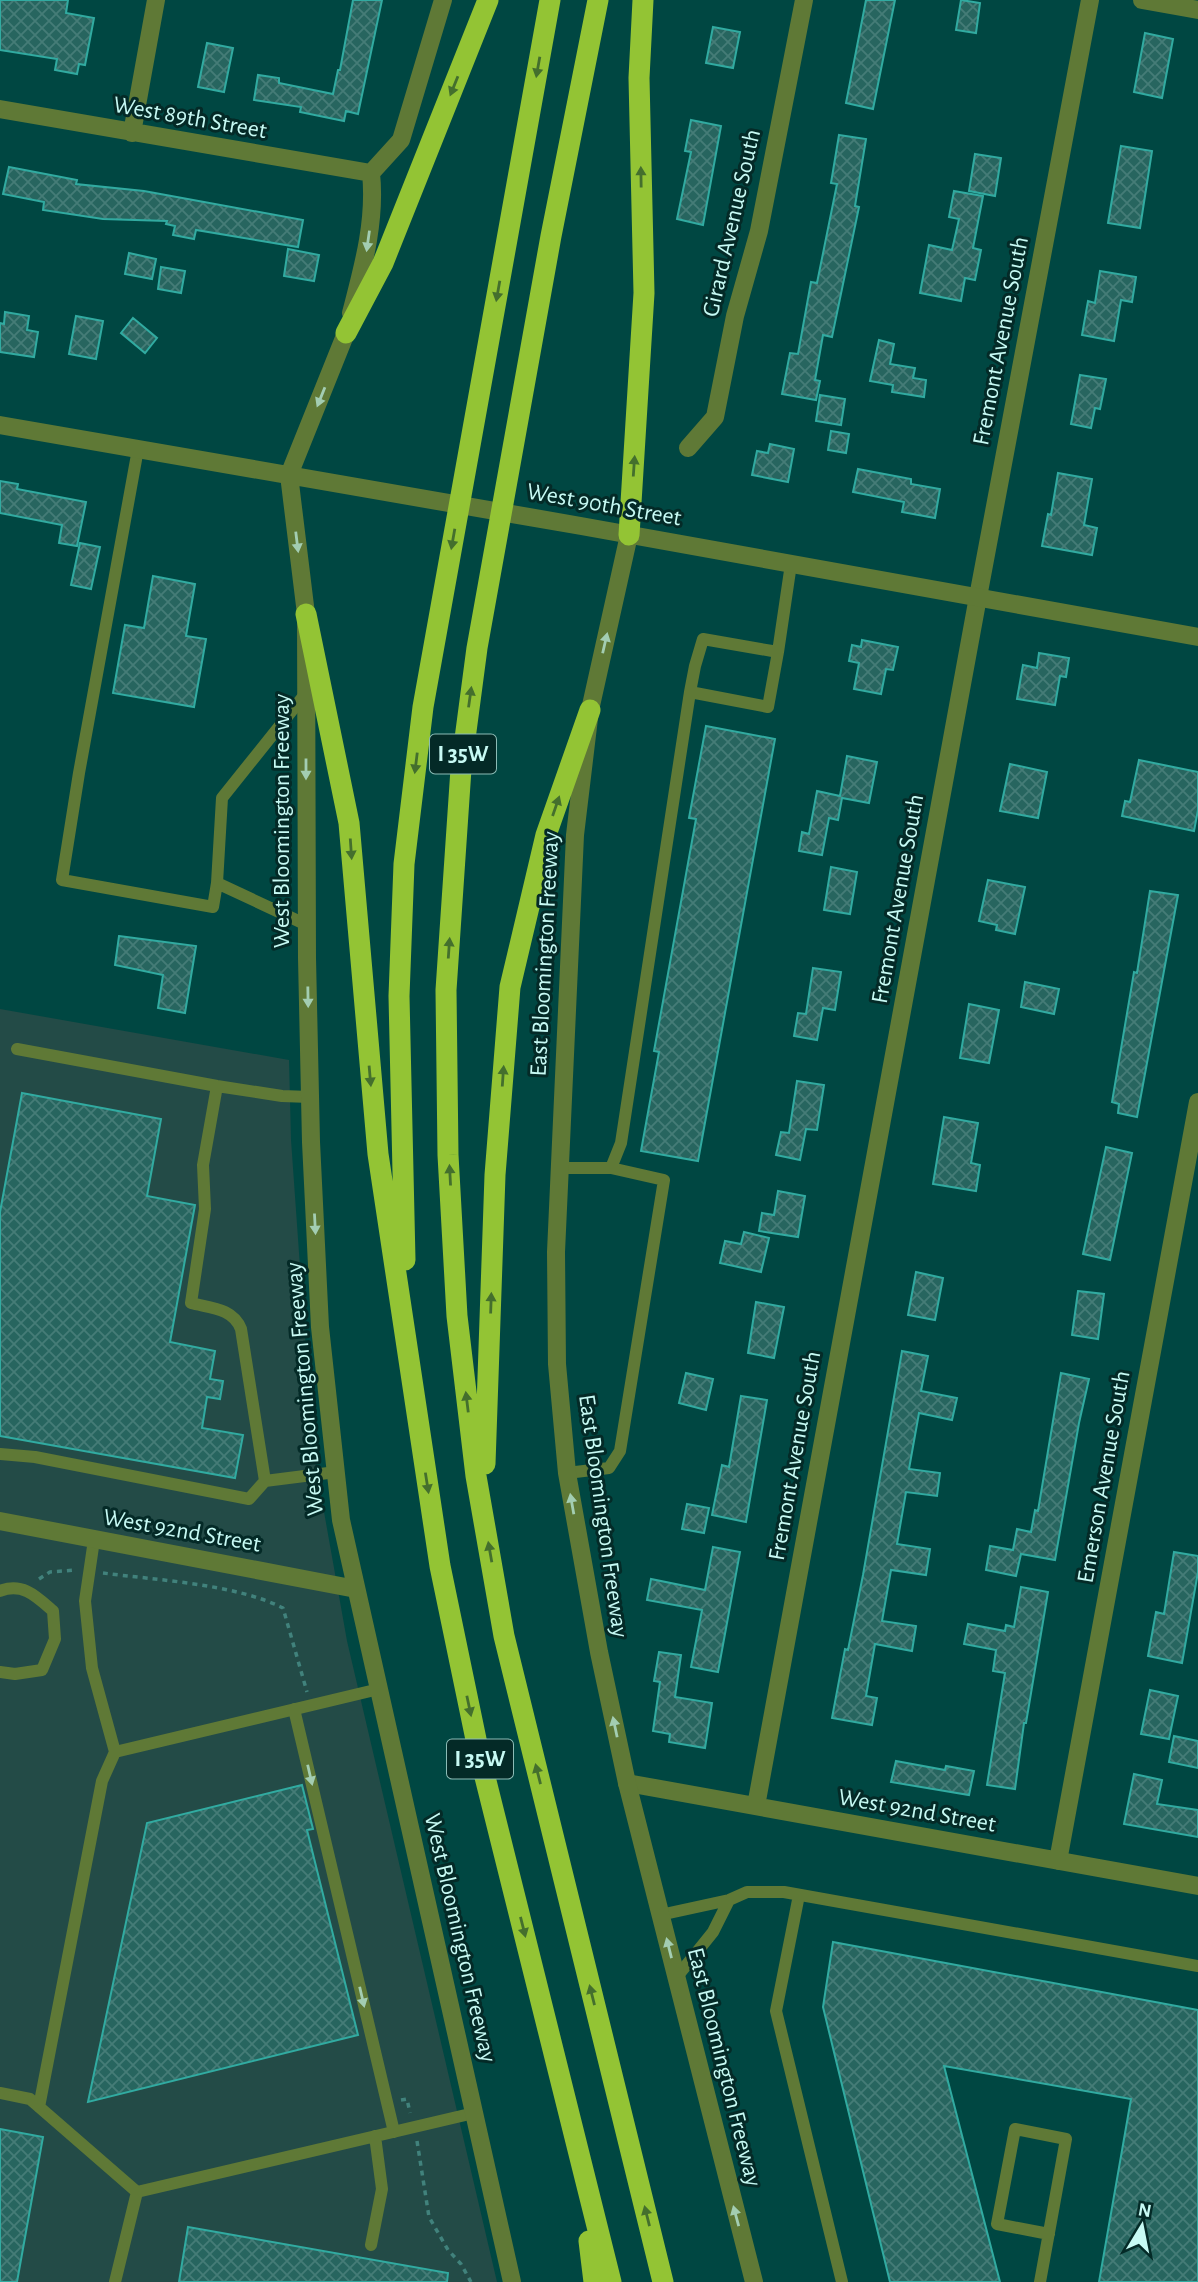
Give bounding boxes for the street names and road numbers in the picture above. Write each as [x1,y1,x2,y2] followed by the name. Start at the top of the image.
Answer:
[112,93,269,143] street label: West 89th Street
[699,127,765,319] street label: Girard Avenue South
[969,235,1033,447] street label: Fremont Avenue South
[525,480,683,530] street label: West 90th Street
[270,694,294,948] street label: West Bloomington Freeway
[430,734,496,774] road number: I 35W
[868,793,928,1005] street label: Fremont Avenue South
[527,831,563,1077] street label: East Bloomington Freeway
[282,1261,328,1517] street label: West Bloomington Freeway
[765,1350,825,1562] street label: Fremont Avenue South
[1074,1369,1134,1585] street label: Emerson Avenue South
[574,1393,632,1639] street label: East Bloomington Freeway
[101,1505,263,1557] street label: West 92nd Street
[447,1740,513,1778] road number: I 35W
[836,1785,998,1837] street label: West 92nd Street
[420,1811,500,2065] street label: West Bloomington Freeway
[683,1945,765,2189] street label: East Bloomington Freeway

